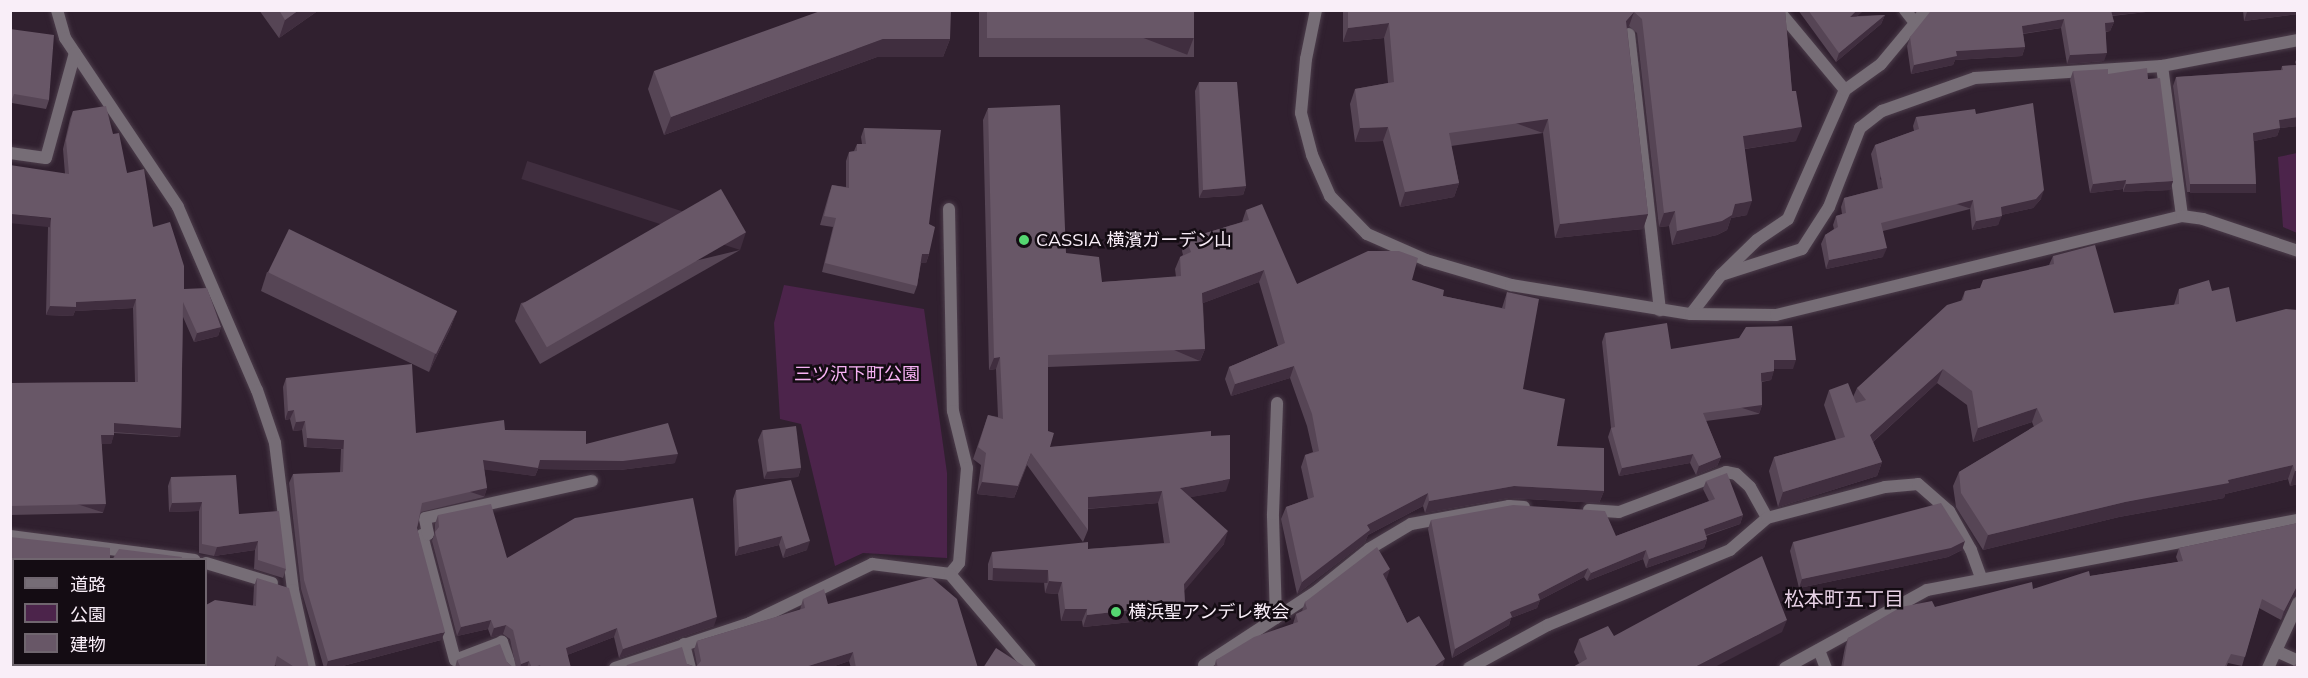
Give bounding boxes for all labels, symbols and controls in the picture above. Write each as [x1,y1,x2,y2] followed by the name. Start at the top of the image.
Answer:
[1036,229,1232,251] place label: CASSIA 横濱ガーデン山
[1017,233,1031,247] marker: CASSIA 横濱ガーデン山
[794,363,920,385] park label: 三ツ沢下町公園
[12,558,207,666] legend
[70,573,106,596] text: 道路
[1784,586,1904,610] district label: 松本町五丁目
[1128,601,1290,623] place label: 横浜聖アンデレ教会
[70,603,106,626] text: 公園
[1109,605,1123,619] marker: 横浜聖アンデレ教会
[70,633,106,656] text: 建物

